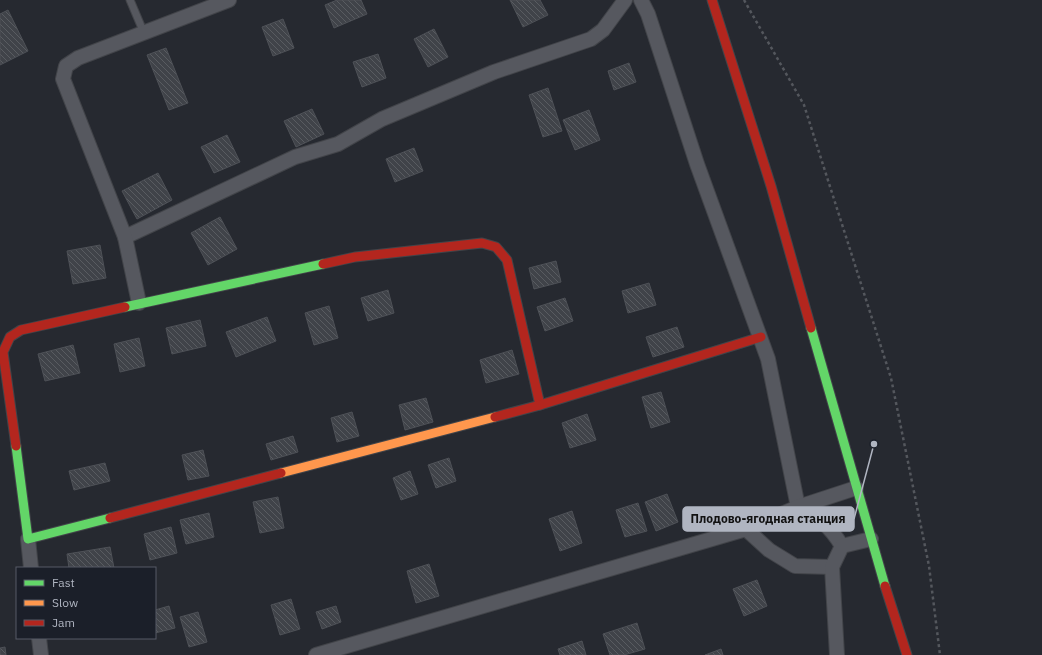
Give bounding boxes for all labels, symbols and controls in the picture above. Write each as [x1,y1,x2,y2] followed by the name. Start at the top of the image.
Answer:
[683,507,854,531] callout: Плодово-ягодная станция
[691,511,845,526] text: Плодово-ягодная станция
[16,567,156,639] legend
[52,575,75,590] text: Fast
[52,595,78,610] text: Slow
[52,615,75,630] text: Jam

